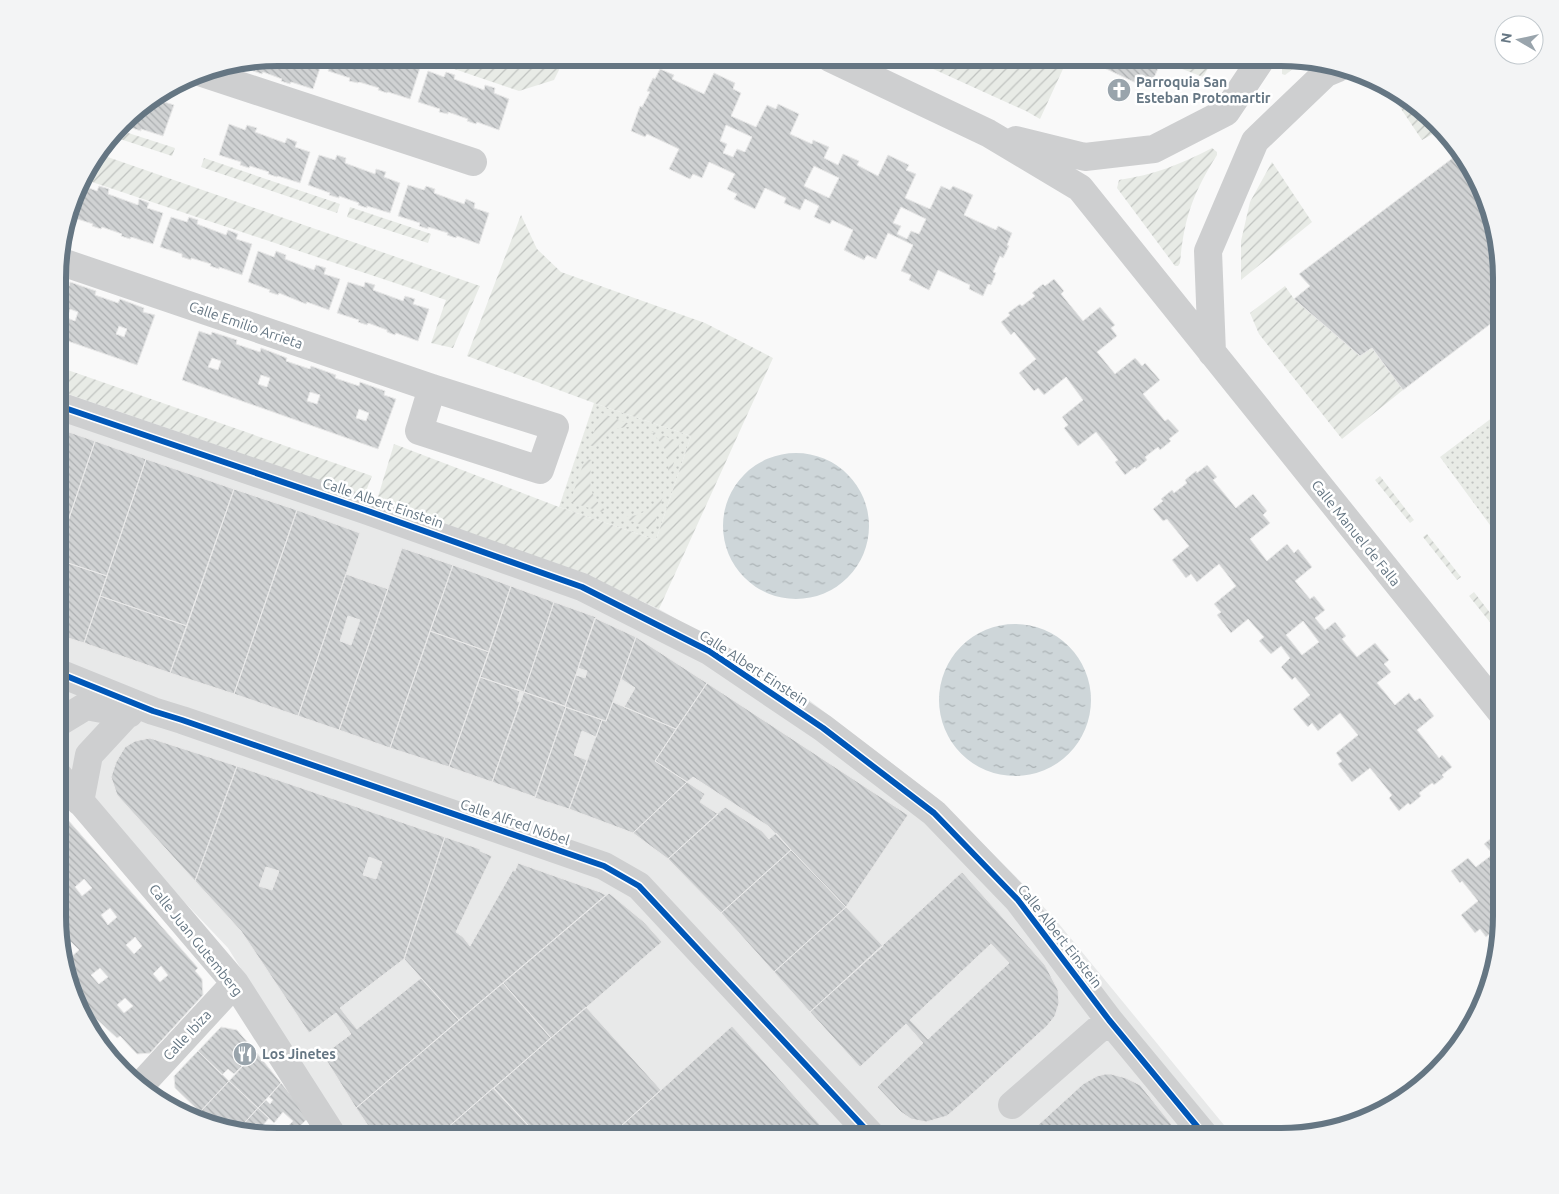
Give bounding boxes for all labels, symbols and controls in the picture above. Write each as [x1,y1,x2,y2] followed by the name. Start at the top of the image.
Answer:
[1494,15,1544,65] north arrow
[1497,32,1515,44] text: N
[1136,74,1271,106] place label: Parroquia San Esteban Protomartir
[1106,77,1132,103] church icon: Parroquia San Esteban Protomartir
[187,298,305,352] street label: Calle Emilio Arrieta
[321,475,445,531] street label: Calle Albert Einstein
[1308,477,1404,589] street label: Calle Manuel de Falla
[697,627,811,709] street label: Calle Albert Einstein
[458,796,572,848] street label: Calle Alfred Nóbel
[146,881,246,999] street label: Calle Juan Gutemberg
[1015,881,1105,991] street label: Calle Albert Einstein
[160,1007,214,1063] street label: Calle Ibiza
[232,1041,258,1067] restaurant icon: Los Jinetes
[262,1046,336,1062] place label: Los Jinetes

